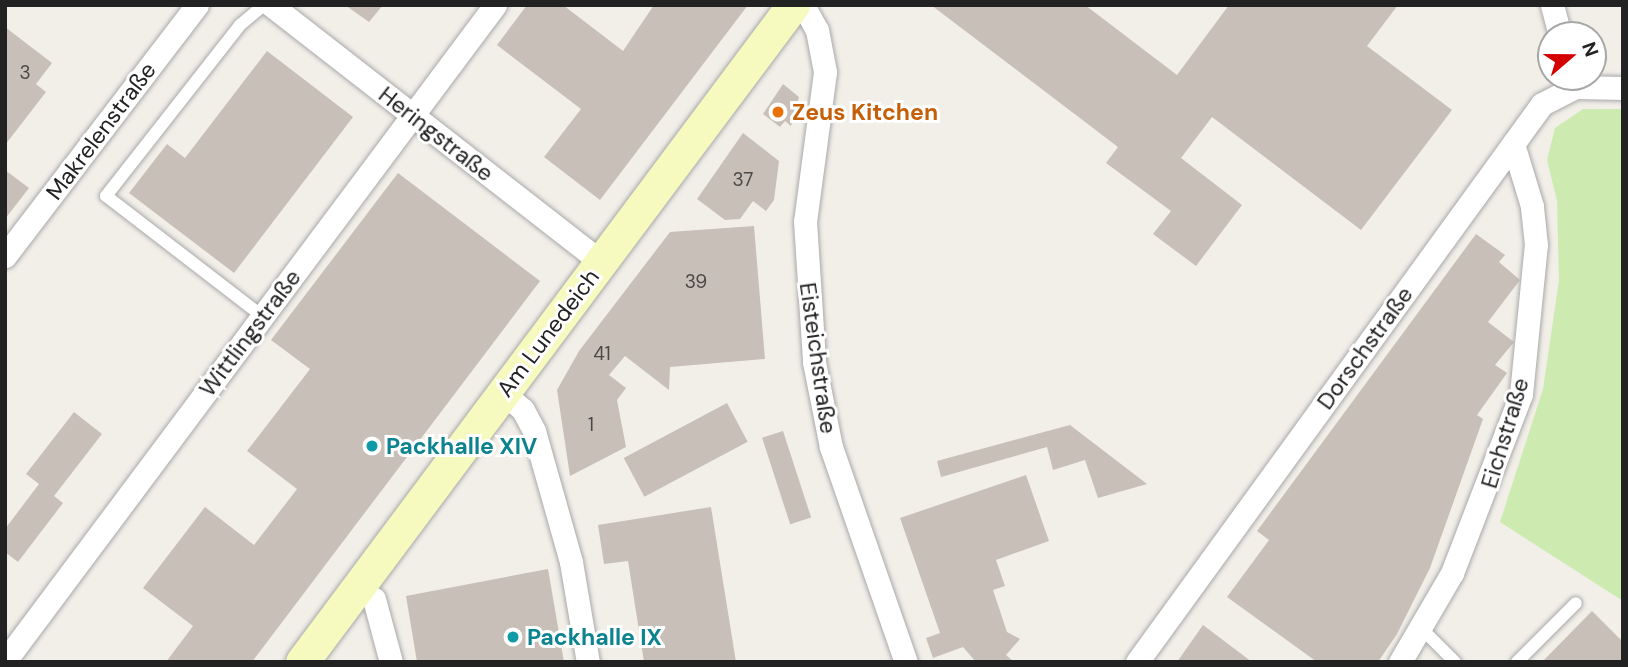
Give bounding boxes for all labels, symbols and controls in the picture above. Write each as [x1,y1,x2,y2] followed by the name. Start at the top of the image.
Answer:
[1537,21,1607,91] north arrow
[1576,39,1604,60] text: N
[40,57,162,205] street label: Makrelenstraße
[19,62,31,84] house number: 3
[373,81,499,187] street label: Heringstraße
[792,98,938,126] place label: Zeus Kitchen
[770,104,786,120] marker: Zeus Kitchen
[732,169,754,191] house number: 37
[193,264,307,402] street label: Wittlingstraße
[491,264,605,402] street label: Am Lunedeich
[685,271,707,293] house number: 39
[794,281,842,435] street label: Eisteichstraße
[1311,281,1419,415] street label: Dorschstraße
[593,343,611,365] house number: 41
[1475,374,1535,492] street label: Eichstraße
[588,414,594,436] house number: 1
[386,432,537,460] place label: Packhalle XIV
[364,438,380,454] marker: Packhalle XIV
[527,623,662,651] place label: Packhalle IX
[505,629,521,645] marker: Packhalle IX

